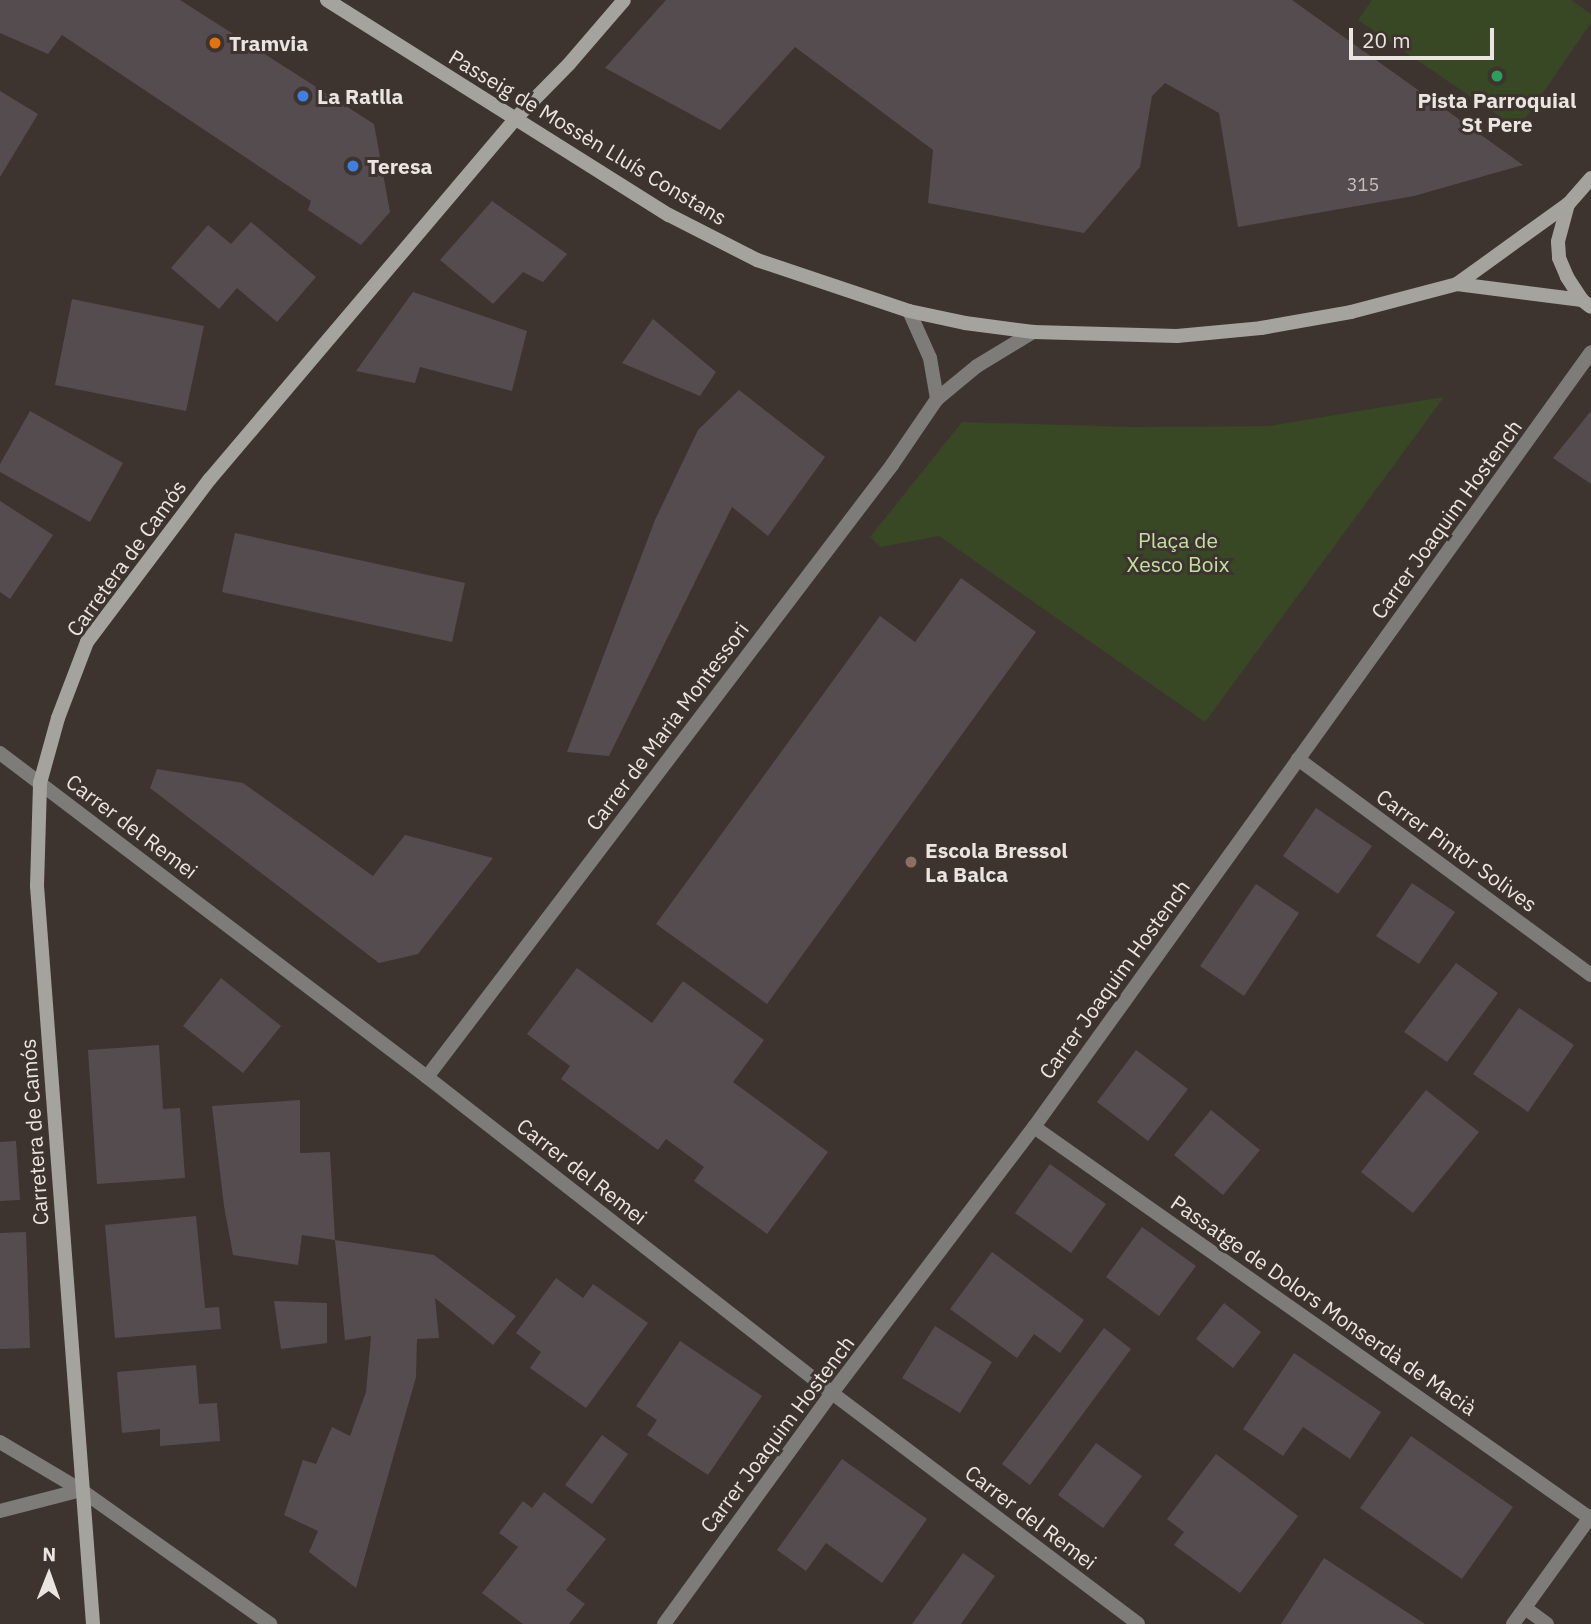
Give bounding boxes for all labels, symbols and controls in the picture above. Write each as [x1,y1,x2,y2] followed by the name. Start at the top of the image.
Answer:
[1353,14,1498,58] scale bar
[1362,26,1411,54] text: 20 m
[229,30,308,56] place label: Tramvia
[207,35,223,51] marker: Tramvia
[445,44,731,230] street label: Passeig de Mossèn Lluís Constans
[1489,68,1505,84] marker: Pista Parroquial St Pere
[317,83,403,109] place label: La Ratlla
[1418,87,1576,137] place label: Pista Parroquial St Pere
[295,88,311,104] marker: La Ratlla
[367,153,432,179] place label: Teresa
[345,158,361,174] marker: Teresa
[1347,174,1379,196] house number: 315
[1365,415,1527,623] street label: Carrer Joaquim Hostench
[61,475,191,641] street label: Carretera de Camós
[1127,527,1229,577] park label: Plaça de Xesco Boix
[580,617,754,835] street label: Carrer de Maria Montessori
[61,768,203,884] street label: Carrer del Remei
[1372,783,1542,917] street label: Carrer Pintor Solives
[925,837,1068,887] place label: Escola Bressol La Balca
[903,854,919,870] marker: Escola Bressol La Balca
[1033,875,1195,1083] street label: Carrer Joaquim Hostench
[15,1038,53,1226] street label: Carretera de Camós
[512,1112,652,1230] street label: Carrer del Remei
[1166,1189,1482,1421] street label: Passatge de Dolors Monserdà de Macià
[695,1331,859,1537] street label: Carrer Joaquim Hostench
[960,1459,1102,1575] street label: Carrer del Remei
[14,1540,84,1610] north arrow
[42,1542,56,1566] text: N

